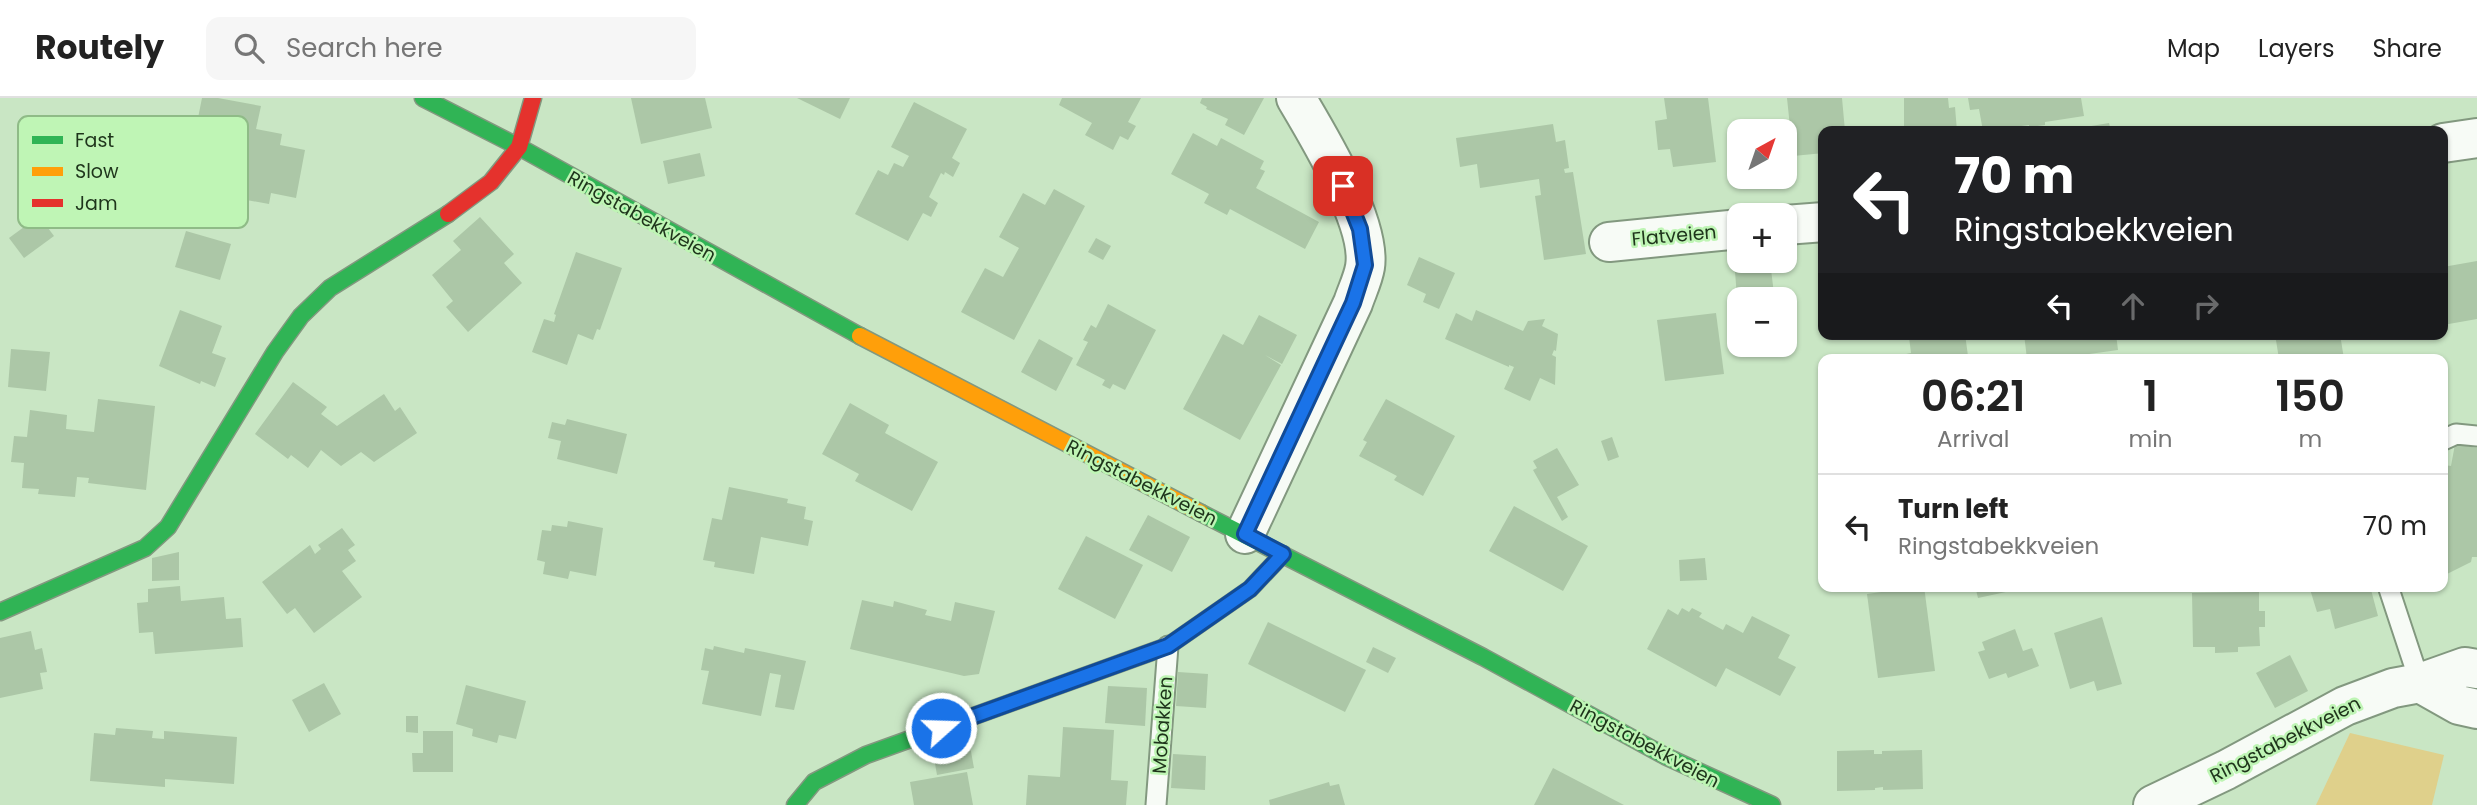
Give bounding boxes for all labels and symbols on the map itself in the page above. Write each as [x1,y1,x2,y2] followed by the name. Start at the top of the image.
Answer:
[18,116,248,228] legend
[1727,119,1797,189] north arrow
[75,127,114,154] text: Fast
[1313,156,1373,216] pin
[75,158,119,185] text: Slow
[563,164,721,269] street label: Ringstabekkveien
[75,190,117,217] text: Jam
[1630,218,1718,253] street label: Flatveien
[1062,433,1222,532] street label: Ringstabekkveien
[1146,675,1179,775] street label: Mobakken
[2205,690,2365,789] street label: Ringstabekkveien
[904,691,978,765] position arrow
[1565,693,1724,794] street label: Ringstabekkveien

